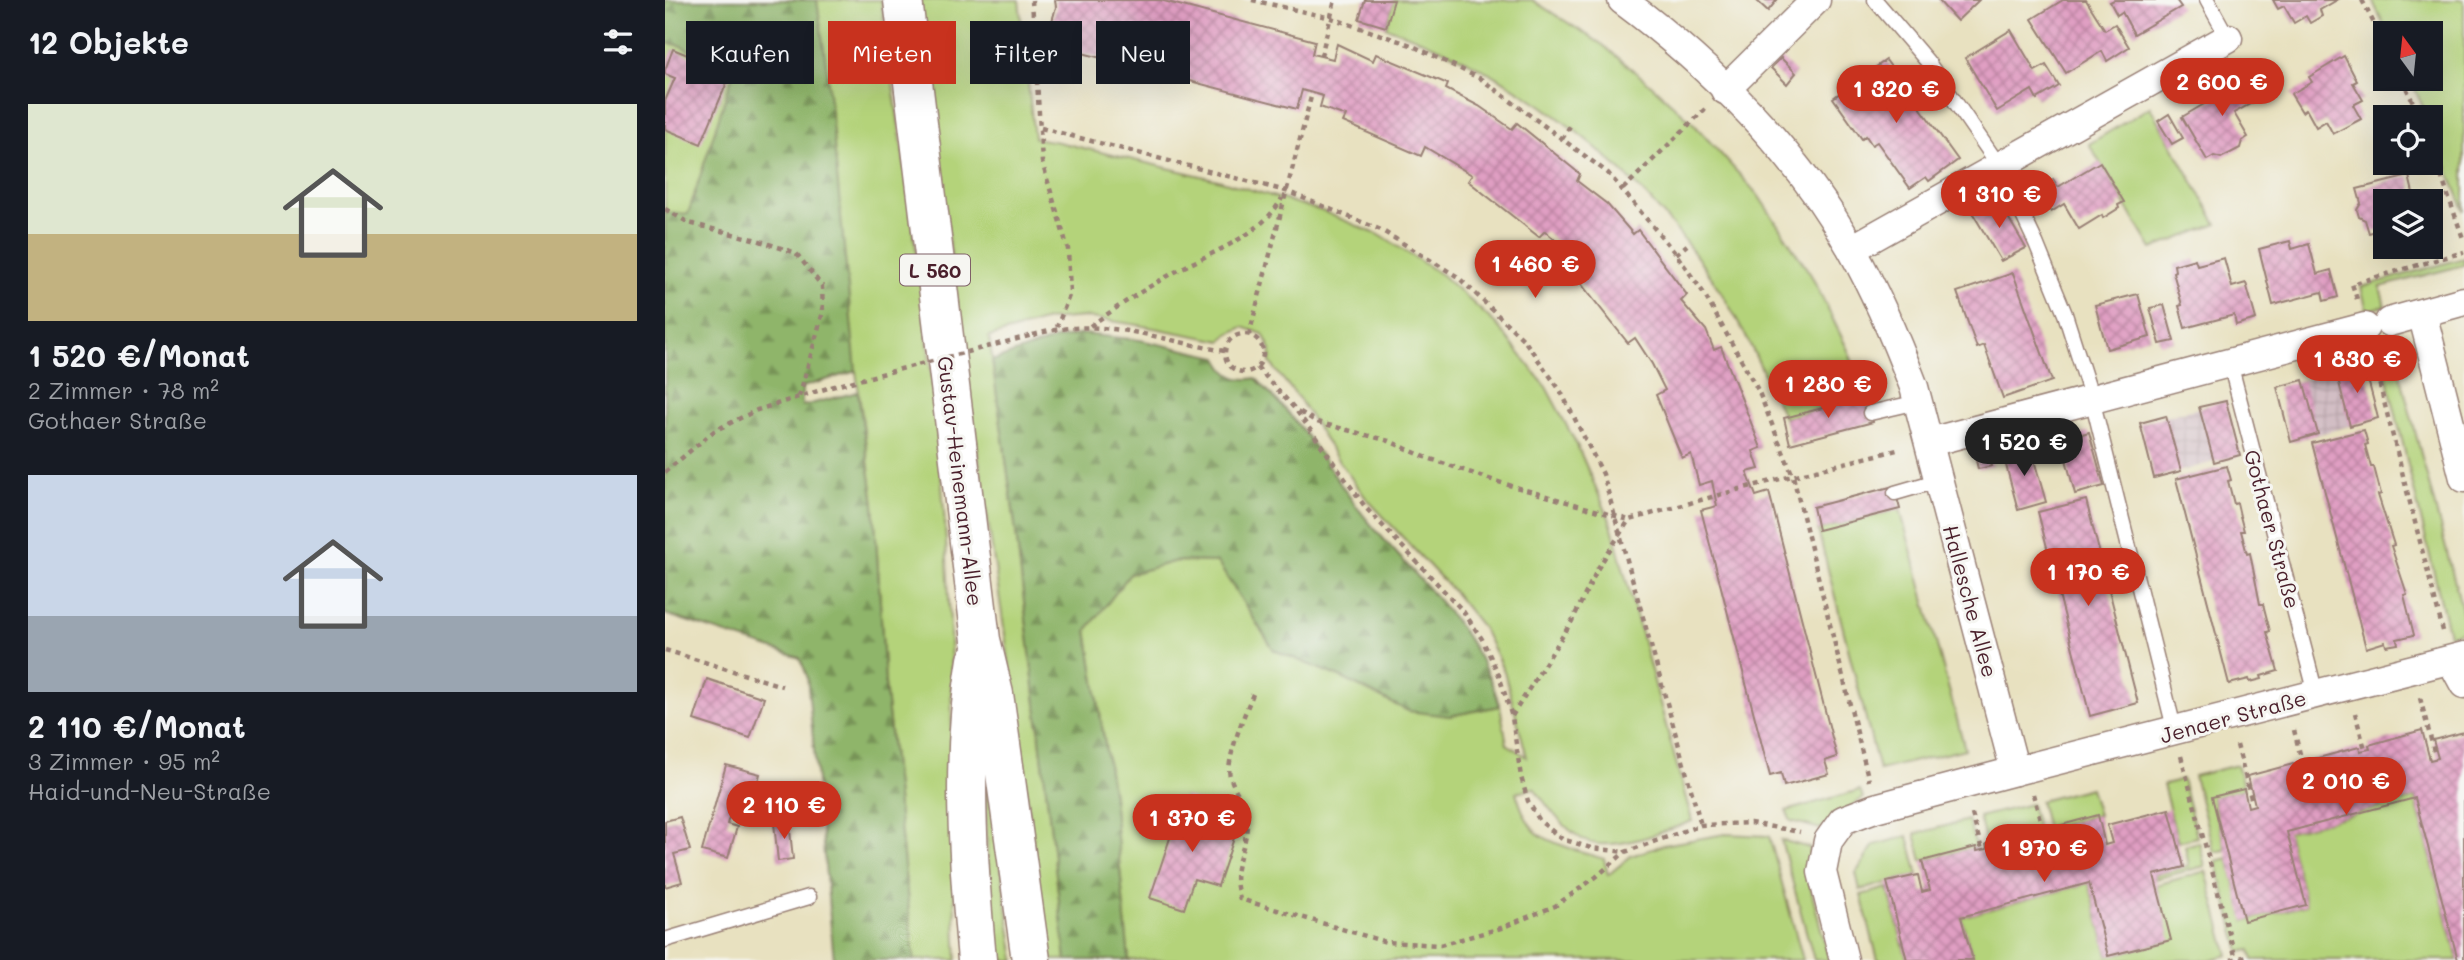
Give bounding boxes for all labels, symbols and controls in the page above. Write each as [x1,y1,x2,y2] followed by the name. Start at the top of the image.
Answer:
[686,21,814,84] chip: Kaufen
[828,21,956,84] chip: Mieten
[970,21,1082,84] chip: Filter
[1096,21,1190,84] chip: Neu
[2373,21,2443,91] north arrow
[2373,21,2443,259] map controls
[28,22,189,62] text: 12 Objekte
[599,23,637,61] icon: filters
[2157,58,2287,118] pin: 2 600 €
[1831,66,1961,125] pin: 1 320 €
[2176,66,2268,96] text: 2 600 €
[1853,73,1939,103] text: 1 320 €
[2373,105,2443,175] button: locate
[270,150,396,276] icon: home
[1934,170,2064,230] pin: 1 310 €
[1957,178,2041,208] text: 1 310 €
[2373,189,2443,259] button: layers
[1470,240,1600,300] pin: 1 460 €
[1491,248,1579,278] text: 1 460 €
[900,254,970,286] road number: L 560
[28,335,250,375] text: 1 520 €/Monat
[2292,336,2422,395] pin: 1 830 €
[2313,343,2401,373] text: 1 830 €
[932,354,990,608] street label: Gustav-Heinemann-Allee
[1763,360,1893,420] pin: 1 280 €
[1784,368,1872,398] text: 1 280 €
[28,375,219,405] text: 2 Zimmer · 78 m²
[28,405,207,435] text: Gothaer Straße
[1959,419,2089,478] pin: 1 520 €
[1981,426,2067,456] text: 1 520 €
[2239,447,2307,611] street label: Gothaer Straße
[270,521,396,647] icon: home
[1938,522,2004,680] street label: Hallesche Allee
[2023,548,2153,608] pin: 1 170 €
[2046,556,2130,586] text: 1 170 €
[2157,683,2309,749] street label: Jenaer Straße
[28,706,246,746] text: 2 110 €/Monat
[28,746,220,776] text: 3 Zimmer · 95 m²
[2281,758,2411,817] pin: 2 010 €
[2302,765,2390,795] text: 2 010 €
[28,776,271,806] text: Haid-und-Neu-Straße
[719,782,849,841] pin: 2 110 €
[742,789,826,819] text: 2 110 €
[1127,794,1257,854] pin: 1 370 €
[1149,802,1235,832] text: 1 370 €
[1979,824,2109,884] pin: 1 970 €
[2001,832,2087,862] text: 1 970 €

